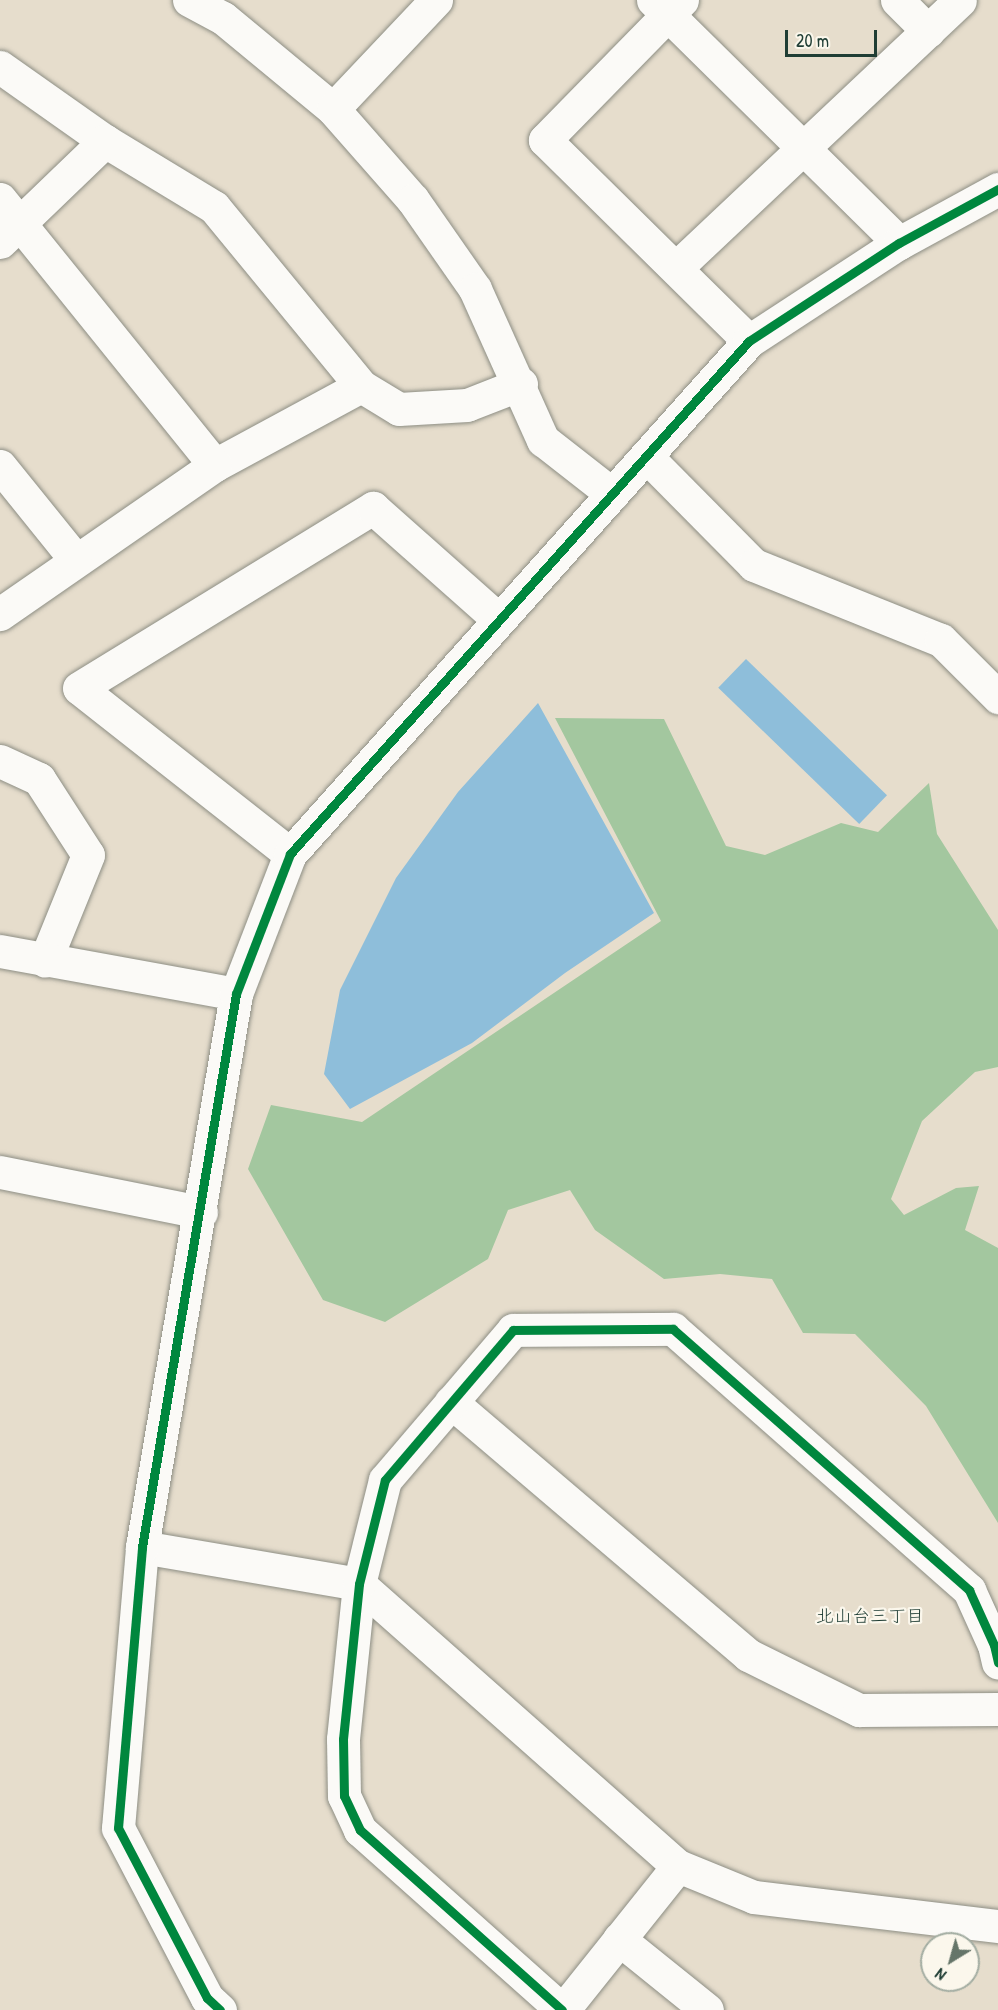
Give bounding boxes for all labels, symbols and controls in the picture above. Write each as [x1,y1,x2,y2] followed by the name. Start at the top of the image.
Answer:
[788,18,880,56] scale bar
[796,28,829,53] text: 20 m
[816,1605,924,1627] district label: 北山台三丁目
[920,1932,980,1992] north arrow
[930,1963,950,1986] text: N

